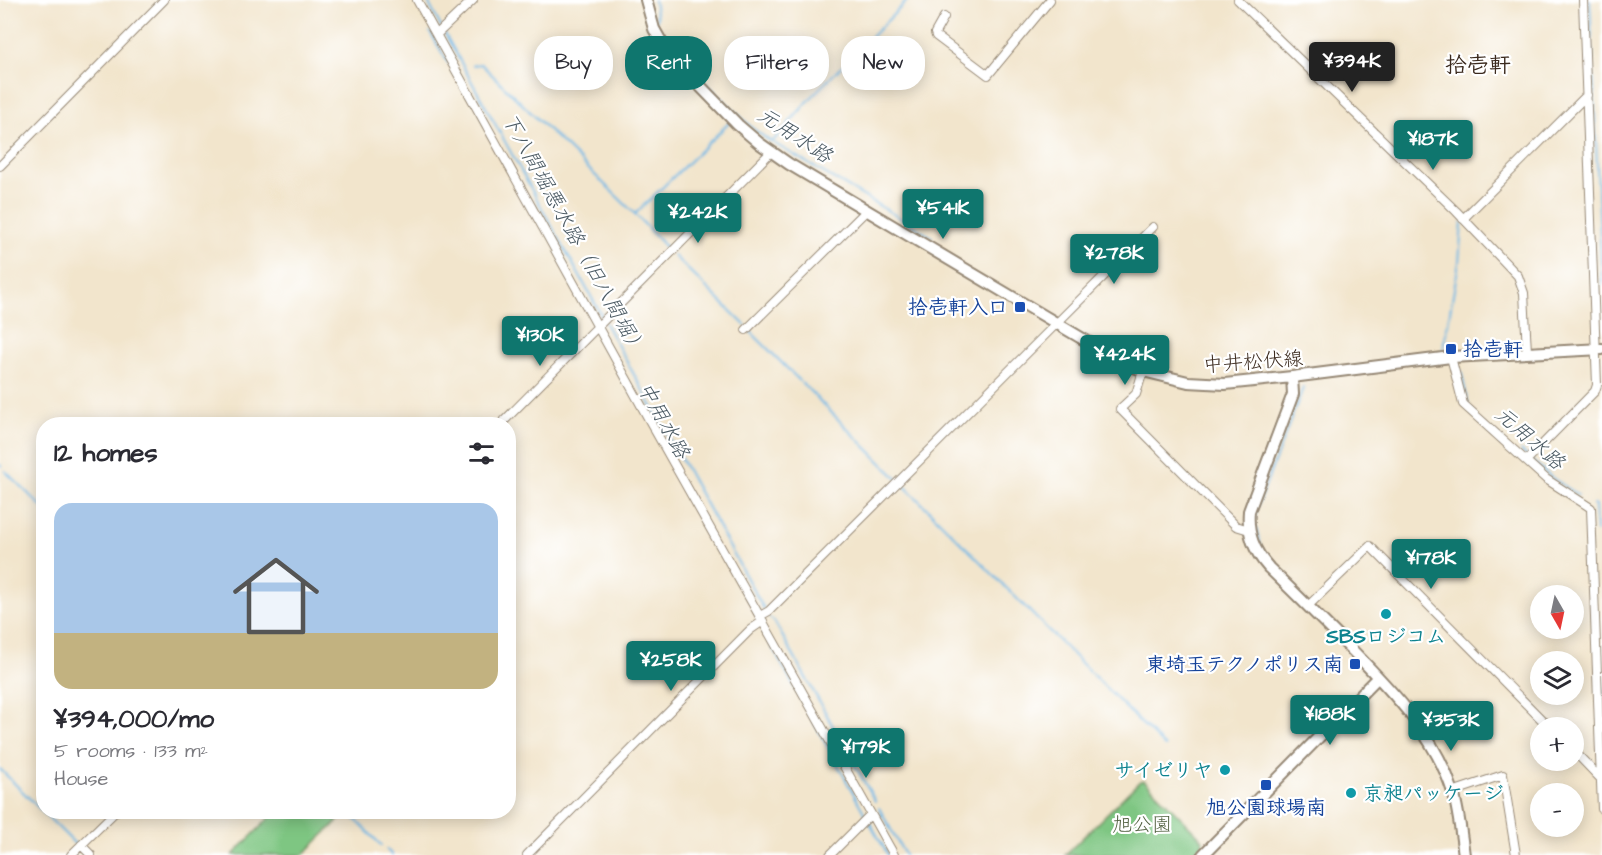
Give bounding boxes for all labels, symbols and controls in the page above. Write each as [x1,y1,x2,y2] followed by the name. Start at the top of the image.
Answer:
[534,36,613,90] chip: Buy
[625,36,712,90] chip: Rent
[724,36,829,90] chip: Filters
[841,36,925,90] chip: New
[1310,42,1394,93] pin: ¥394K
[1323,47,1381,75] text: ¥394K
[1445,50,1511,81] district label: 拾壱軒
[752,100,839,171] water label: 元用水路
[495,108,652,361] water label: 下八間堀悪水路（旧八間堀）
[1391,120,1475,171] pin: ¥187K
[1408,125,1458,153] text: ¥187K
[901,189,985,240] pin: ¥541K
[656,193,740,244] pin: ¥242K
[916,194,970,222] text: ¥541K
[668,198,728,226] text: ¥242K
[1072,234,1156,285] pin: ¥278K
[1084,239,1144,267] text: ¥278K
[908,294,1008,322] place label: 拾壱軒入口
[1013,300,1027,314] marker: 拾壱軒入口
[498,316,582,367] pin: ¥130K
[516,321,564,349] text: ¥130K
[1083,335,1167,386] pin: ¥424K
[1463,336,1523,364] place label: 拾壱軒
[1094,340,1156,368] text: ¥424K
[1444,342,1458,356] marker: 拾壱軒
[1202,345,1304,379] street label: 中井松伏線
[631,376,697,465] water label: 中用水路
[1488,400,1572,478] water label: 元用水路
[54,435,157,471] text: 12 homes
[465,437,498,470] icon: filters
[1389,539,1473,590] pin: ¥178K
[222,542,330,650] icon: home
[1406,544,1456,572] text: ¥178K
[1530,585,1584,639] north arrow
[1530,585,1584,837] map controls
[1379,607,1393,621] marker: SBSロジコム
[1325,623,1446,651] place label: SBSロジコム
[629,641,713,692] pin: ¥258K
[640,646,702,674] text: ¥258K
[1146,651,1343,679] place label: 東埼玉テクノポリス南
[1530,651,1584,705] button: layers
[1348,657,1362,671] marker: 東埼玉テクノポリス南
[1288,695,1372,746] pin: ¥188K
[1304,700,1356,728] text: ¥188K
[54,701,214,737] text: ¥394,000/mo
[1409,701,1493,752] pin: ¥353K
[1422,706,1480,734] text: ¥353K
[1530,717,1584,771] button: +
[824,728,908,779] pin: ¥179K
[841,733,891,761] text: ¥179K
[54,737,208,765] text: 5 rooms · 133 m²
[1114,757,1213,785] place label: サイゼリヤ
[1218,763,1232,777] marker: サイゼリヤ
[54,765,108,793] text: House
[1259,778,1273,792] marker: 旭公園球場南
[1363,780,1503,808] place label: 京昶パッケージ
[1530,783,1584,837] button: −
[1344,786,1358,800] marker: 京昶パッケージ
[1206,794,1326,822] place label: 旭公園球場南
[1112,811,1172,839] park label: 旭公園

